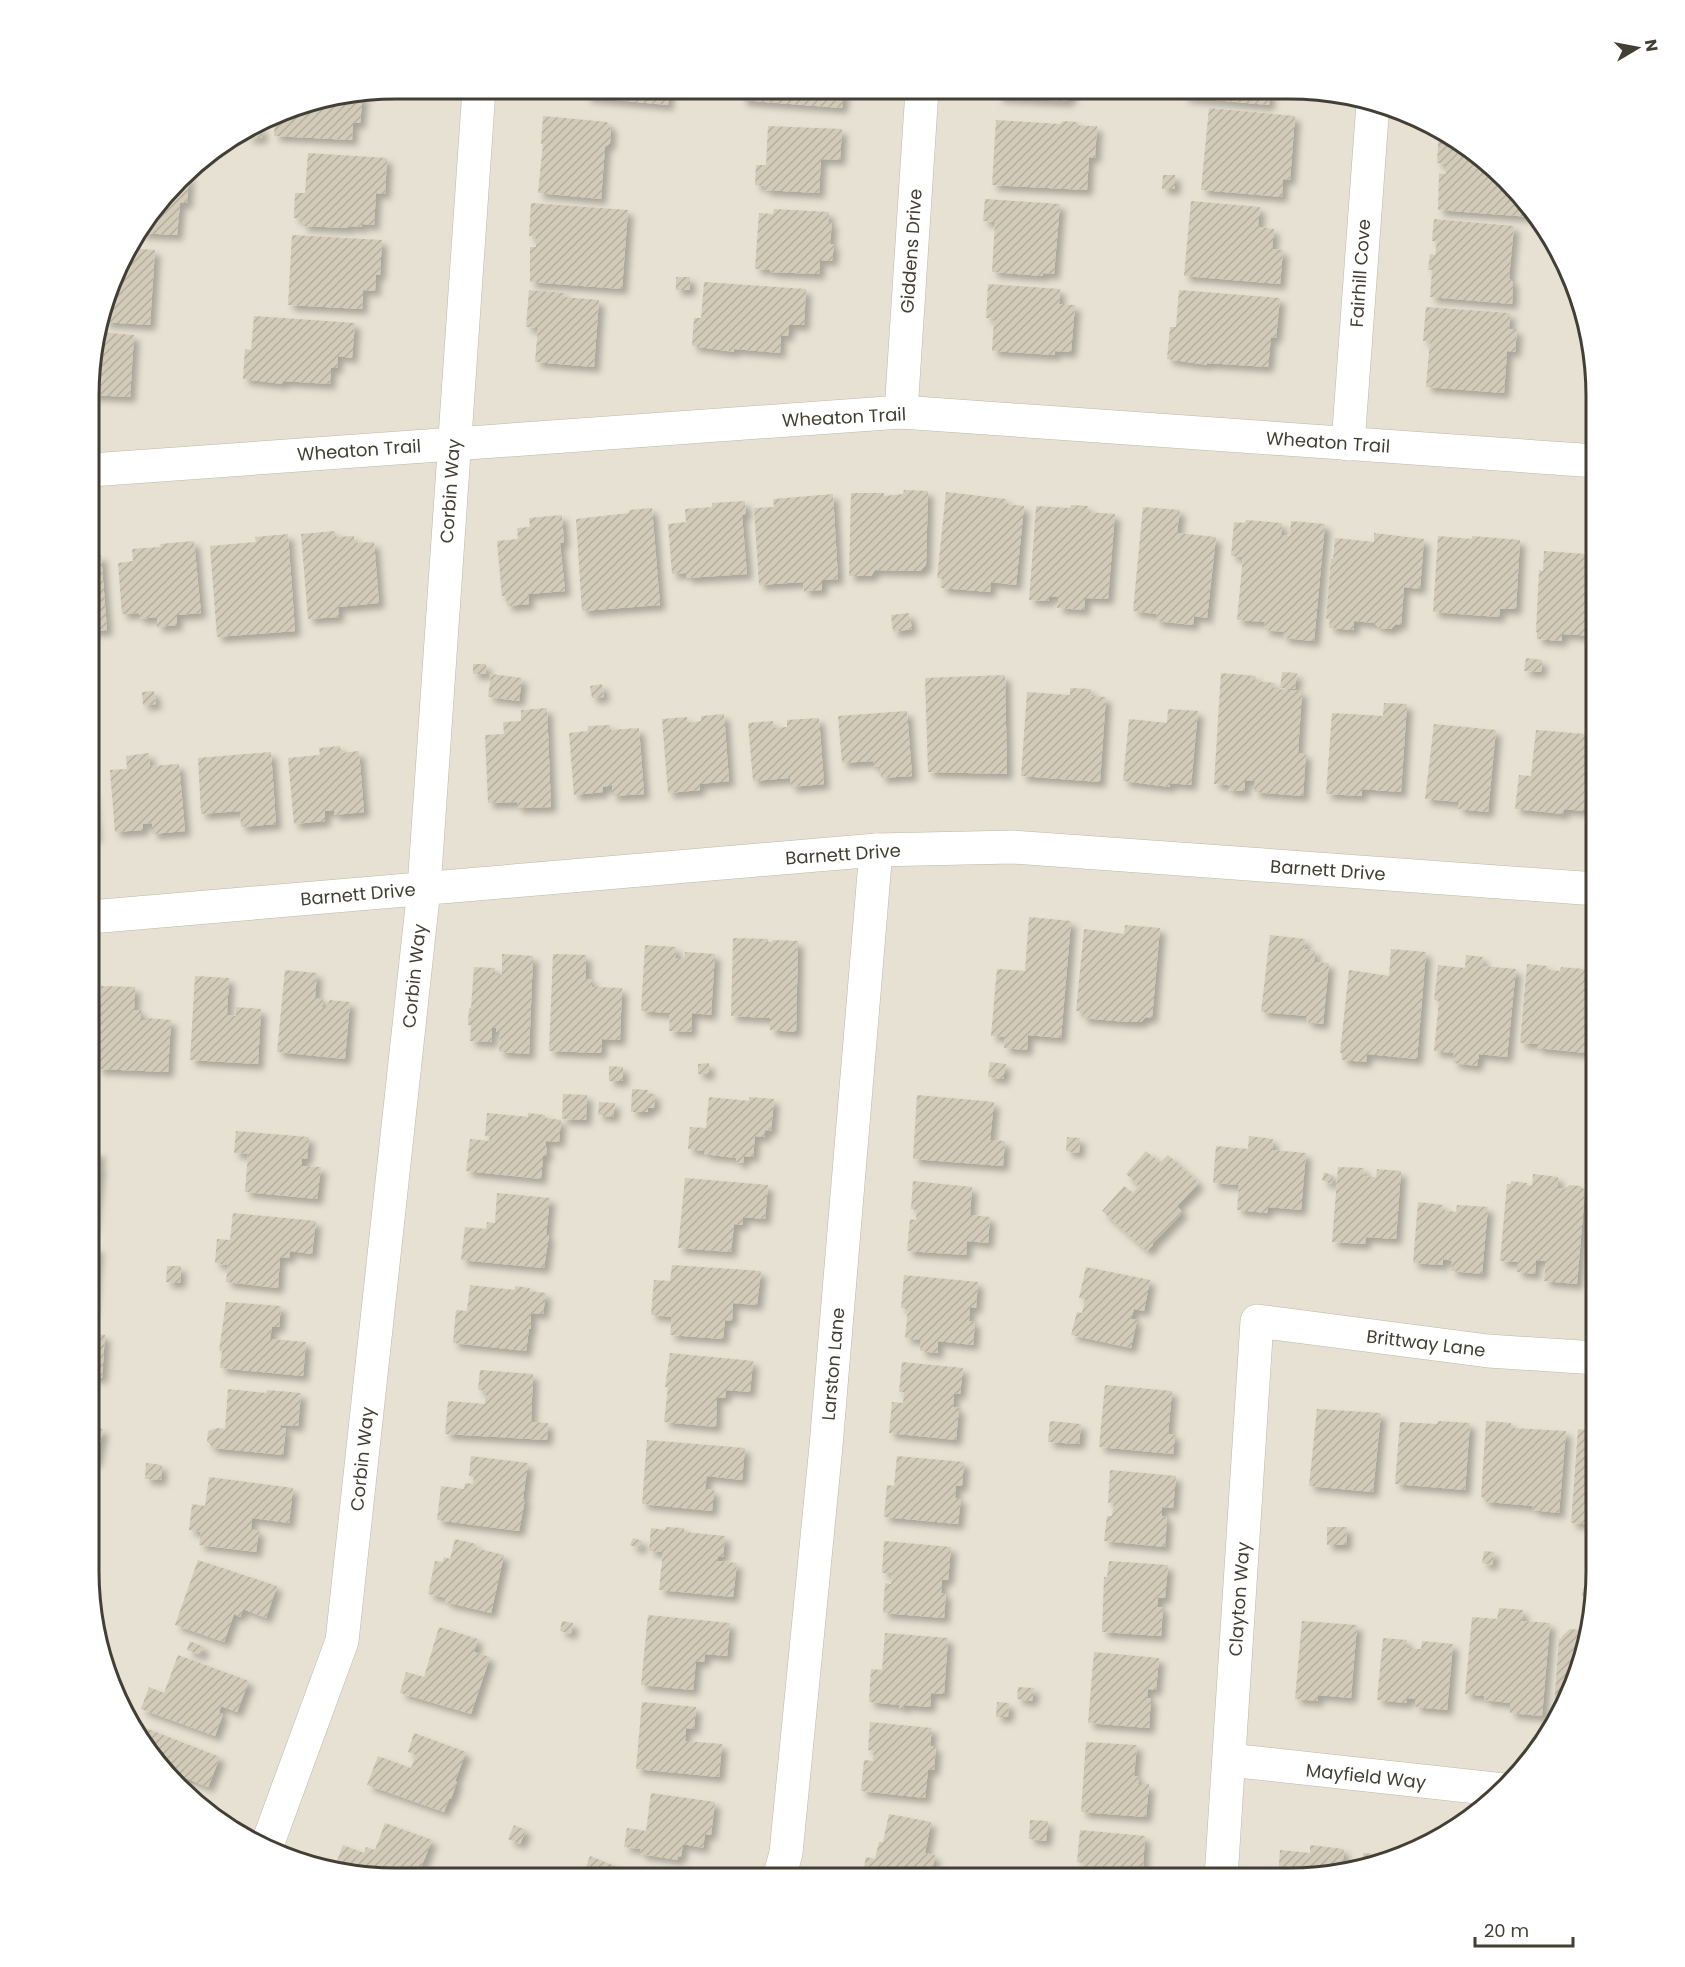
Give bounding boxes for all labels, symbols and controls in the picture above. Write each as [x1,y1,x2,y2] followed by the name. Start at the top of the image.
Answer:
[1607,18,1667,78] north arrow
[1639,38,1664,53] text: N
[894,188,928,314] street label: Giddens Drive
[1344,218,1376,328] street label: Fairhill Cove
[781,401,907,433] street label: Wheaton Trail
[1265,425,1391,459] street label: Wheaton Trail
[296,433,422,467] street label: Wheaton Trail
[434,438,466,544] street label: Corbin Way
[784,837,902,871] street label: Barnett Drive
[1269,853,1387,887] street label: Barnett Drive
[299,877,417,911] street label: Barnett Drive
[396,923,432,1029] street label: Corbin Way
[816,1307,850,1421] street label: Larston Lane
[1365,1323,1487,1363] street label: Brittway Lane
[344,1406,380,1512] street label: Corbin Way
[1223,1541,1255,1657] street label: Clayton Way
[1305,1757,1427,1795] street label: Mayfield Way
[1475,1910,1572,1948] scale bar
[1484,1918,1529,1943] text: 20 m

